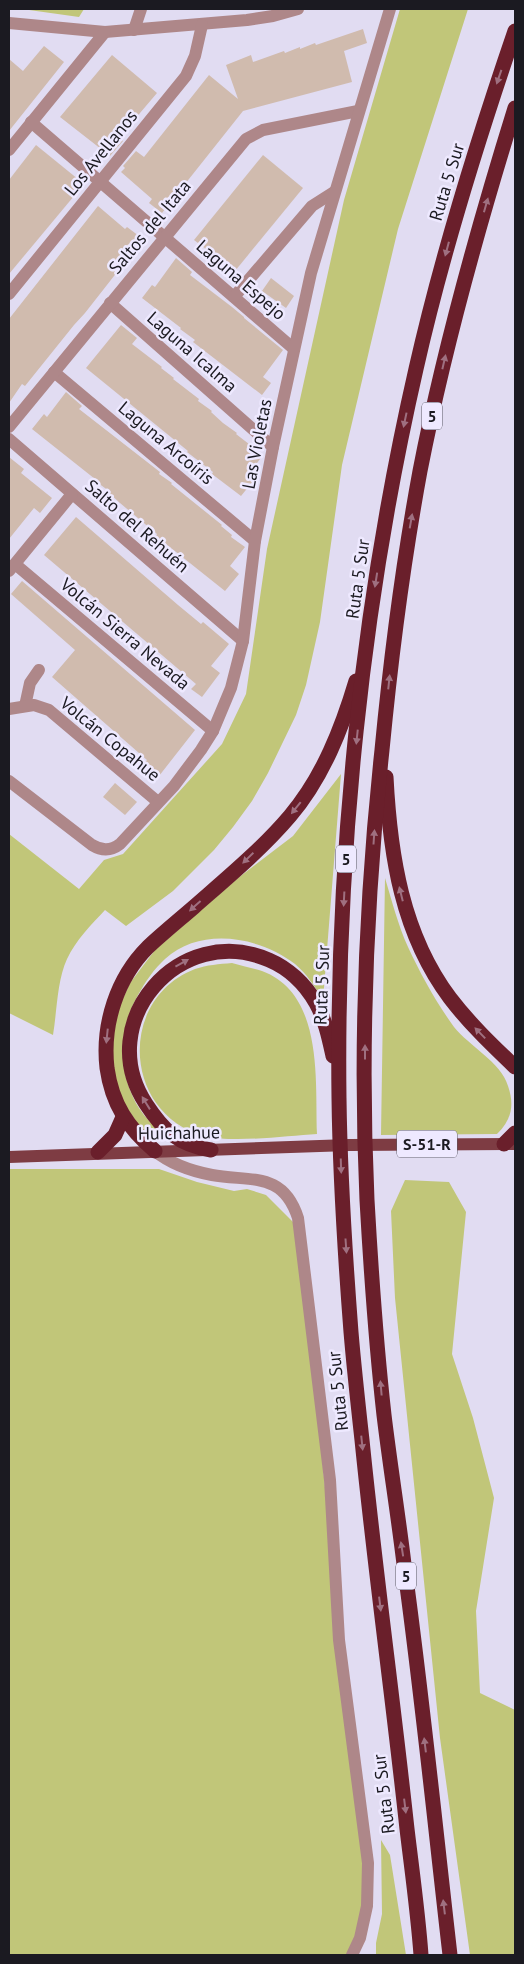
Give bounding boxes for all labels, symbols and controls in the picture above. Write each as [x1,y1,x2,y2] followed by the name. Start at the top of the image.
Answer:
[495,69,503,84] one-way arrow
[59,105,142,200] street label: Los Avellanos
[424,140,469,224] street label: Ruta 5 Sur
[104,175,196,278] street label: Saltos del Itata
[482,198,490,213] one-way arrow
[192,234,291,325] street label: Laguna Espejo
[442,241,450,256] one-way arrow
[143,306,242,397] street label: Laguna Icalma
[440,355,448,370] one-way arrow
[114,396,219,489] street label: Laguna Arcoíris
[236,397,277,491] street label: Las Violetas
[422,402,442,430] road number: 5
[401,412,409,427] one-way arrow
[81,474,194,577] street label: Salto del Rehuén
[408,513,416,529] one-way arrow
[341,538,374,620] street label: Ruta 5 Sur
[55,572,195,695] street label: Volcán Sierra Nevada
[372,572,380,588] one-way arrow
[385,674,393,690] one-way arrow
[55,691,165,786] street label: Volcán Copahue
[353,730,361,746] one-way arrow
[291,802,302,815] one-way arrow
[370,829,378,845] one-way arrow
[336,846,356,872] road number: 5
[242,852,254,864] one-way arrow
[397,886,405,901] one-way arrow
[340,892,348,908] one-way arrow
[190,900,202,912] one-way arrow
[309,945,334,1025] street label: Ruta 5 Sur
[175,959,188,968] one-way arrow
[474,1027,486,1039] one-way arrow
[103,1028,111,1044] one-way arrow
[361,1044,369,1060] one-way arrow
[141,1097,151,1110] one-way arrow
[138,1120,220,1145] street label: Huichahue
[397,1130,457,1158] road number: S-51-R
[338,1158,346,1174] one-way arrow
[342,1238,350,1254] one-way arrow
[322,1350,353,1432] street label: Ruta 5 Sur
[377,1380,385,1396] one-way arrow
[358,1435,366,1451] one-way arrow
[398,1541,406,1557] one-way arrow
[396,1562,416,1590] road number: 5
[376,1597,384,1613] one-way arrow
[421,1737,429,1753] one-way arrow
[367,1753,400,1835] street label: Ruta 5 Sur
[401,1798,409,1814] one-way arrow
[440,1899,448,1915] one-way arrow

